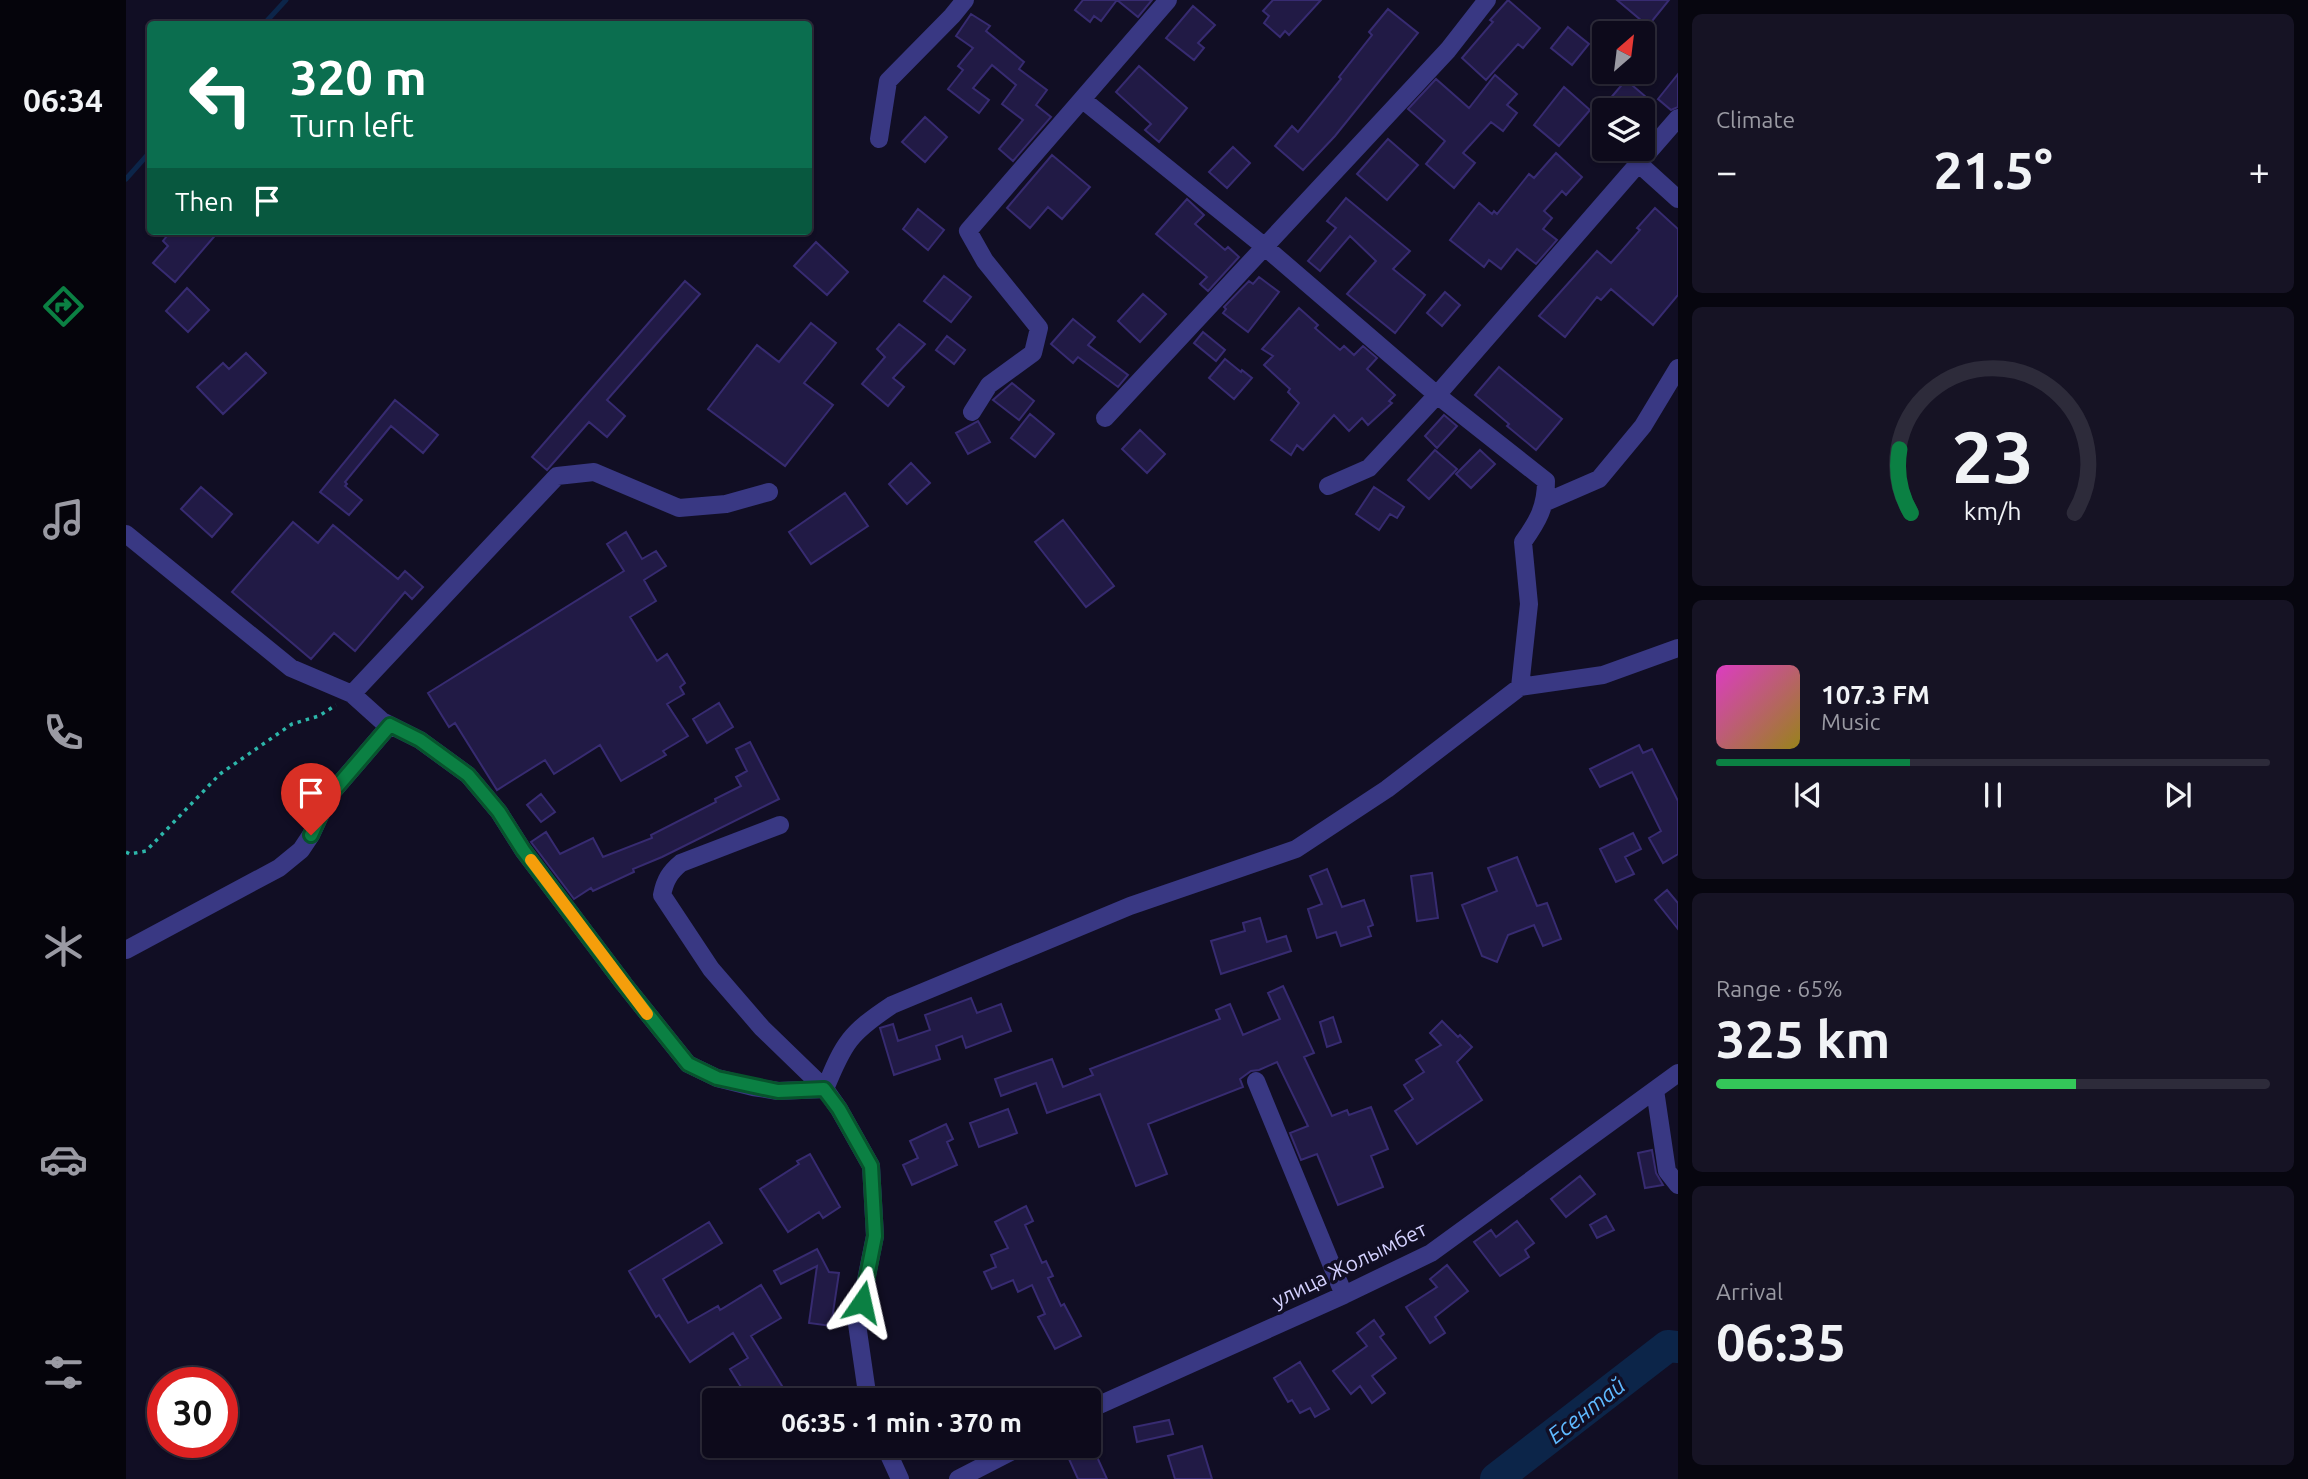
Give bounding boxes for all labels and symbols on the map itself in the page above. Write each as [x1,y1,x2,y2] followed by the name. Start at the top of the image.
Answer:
[1592,21,1656,84] north arrow
[281,763,341,835] pin
[1268,1216,1431,1312] street label: улица Жолымбет
[825,1265,899,1339] position arrow
[147,1367,238,1458] speed limit sign: 30
[1542,1372,1630,1448] water label: Есентай

